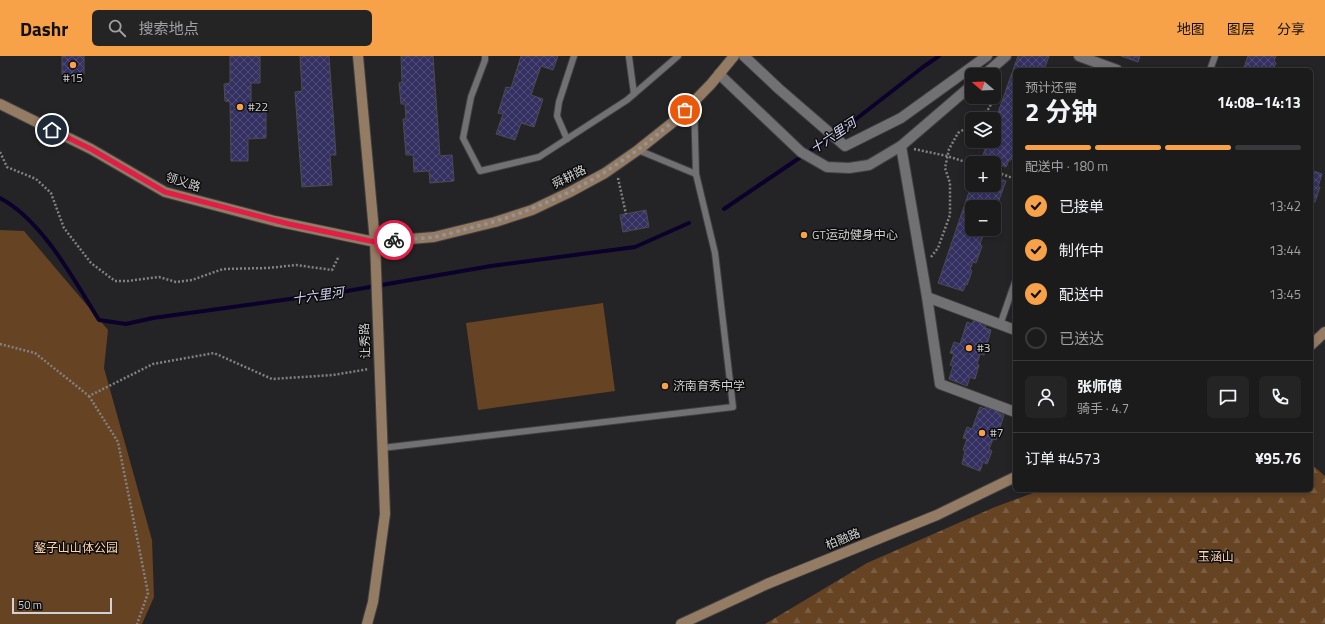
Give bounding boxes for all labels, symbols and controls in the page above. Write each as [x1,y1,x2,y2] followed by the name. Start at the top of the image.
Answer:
[92,10,372,46] search box
[20,14,68,43] text: Dashr
[106,17,128,39] icon: search
[138,17,198,40] text: 搜索地点
[1177,18,1205,39] text: 地图
[1227,18,1255,39] text: 图层
[1277,18,1305,39] text: 分享
[68,60,78,70] marker: #15
[63,68,83,87] place label: #15
[965,68,1001,104] north arrow
[965,68,1001,236] map controls
[1025,77,1077,97] text: 预计还需
[1217,91,1301,114] text: 14:08–14:13
[1025,92,1097,131] text: 2 分钟
[668,93,702,127] pin
[248,97,268,116] place label: #22
[674,99,696,121] icon: bag
[235,102,245,112] marker: #22
[806,110,863,158] water label: 十六里河
[965,112,1001,148] button: layers
[35,113,69,147] pin
[41,119,63,141] icon: home
[965,156,1001,192] button: +
[1025,156,1108,176] text: 配送中 · 180 m
[548,160,589,193] street label: 舜耕路
[163,167,203,196] street label: 领义路
[1025,195,1047,217] icon: check
[1059,195,1104,218] text: 已接单
[1269,196,1301,216] text: 13:42
[965,200,1001,236] button: −
[374,220,414,260] courier
[812,225,898,244] place label: GT运动健身中心
[383,229,405,251] icon: bike
[799,230,809,240] marker: GT运动健身中心
[1025,239,1047,261] icon: check
[1059,239,1104,262] text: 制作中
[1269,240,1301,260] text: 13:44
[291,281,348,309] water label: 十六里河
[1025,283,1047,305] icon: check
[1059,283,1104,306] text: 配送中
[1269,284,1301,304] text: 13:45
[354,323,375,359] street label: 让秀路
[1059,327,1104,350] text: 已送达
[977,338,990,357] place label: #3
[964,343,974,353] marker: #3
[1077,375,1122,398] text: 张师傅
[673,376,745,395] place label: 济南育秀中学
[1025,376,1067,418] button: person
[1207,376,1249,418] button: chat
[1259,376,1301,418] button: phone
[660,381,670,391] marker: 济南育秀中学
[1077,398,1129,418] text: 骑手 · 4.7
[990,423,1003,442] place label: #7
[977,428,987,438] marker: #7
[1025,447,1100,470] text: 订单 #4573
[1255,447,1301,470] text: ¥95.76
[823,523,863,554] street label: 柏融路
[34,538,118,557] park label: 鏊子山山体公园
[1198,547,1234,566] park label: 玉涵山
[12,596,112,615] scale bar
[18,597,42,613] text: 50 m

